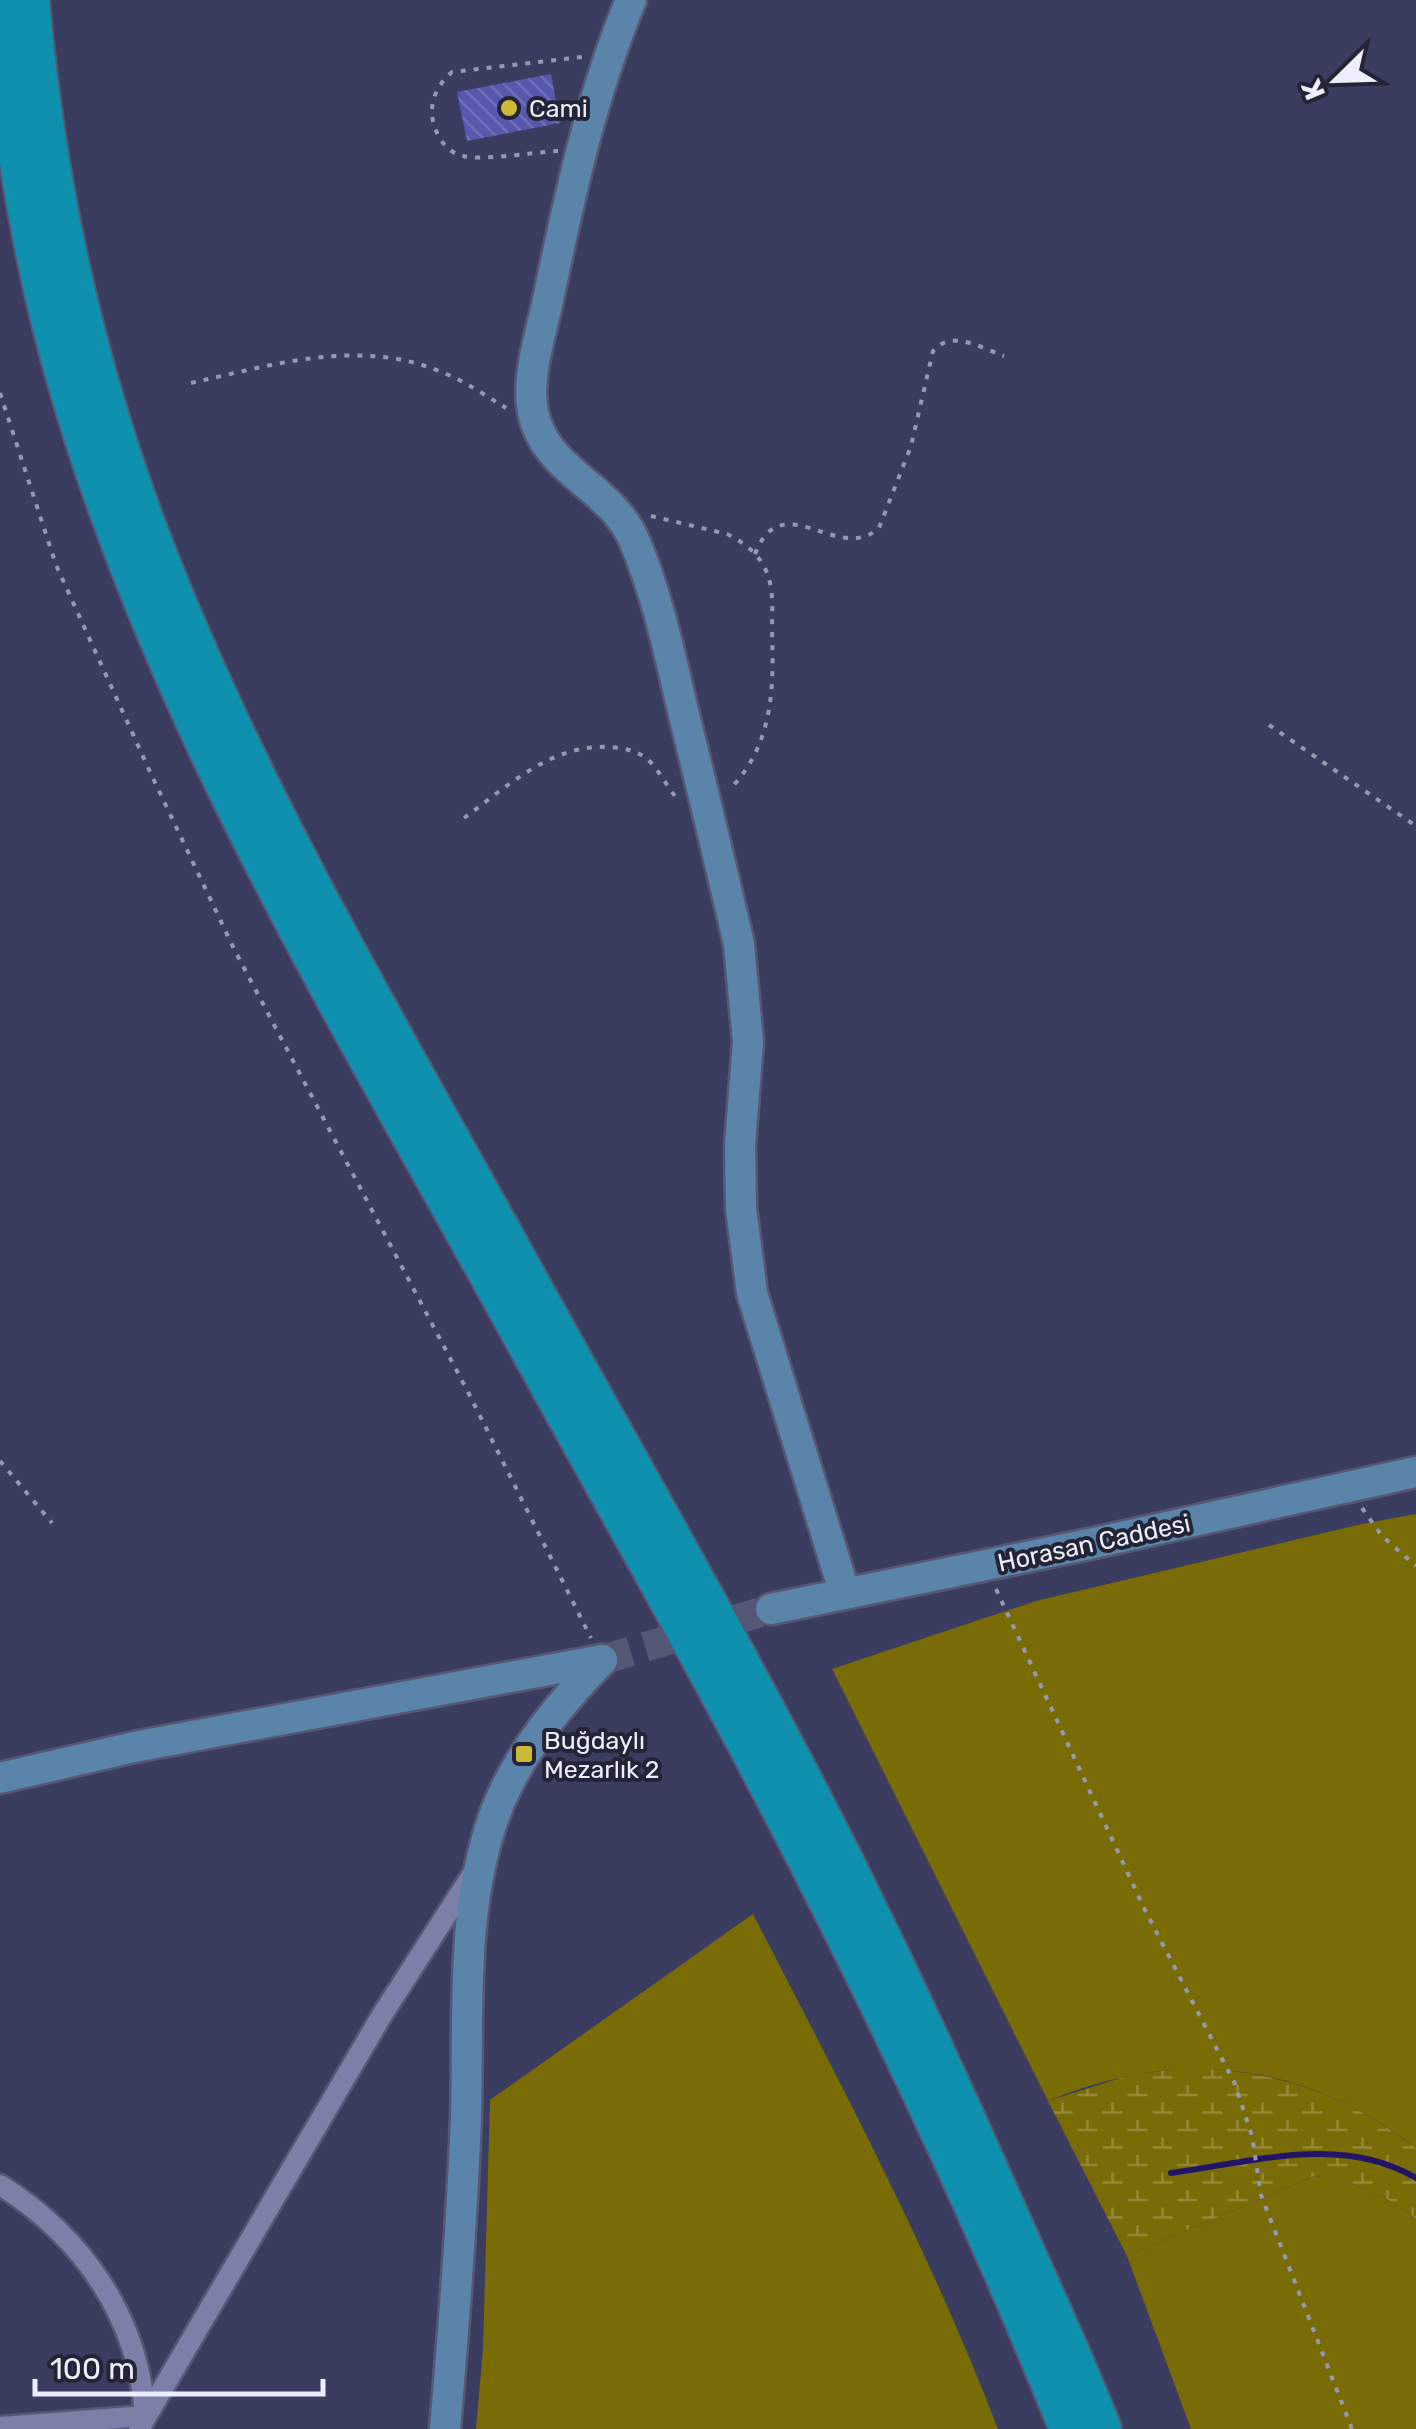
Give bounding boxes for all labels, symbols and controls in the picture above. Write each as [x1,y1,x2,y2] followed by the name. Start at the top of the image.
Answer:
[1286,30,1386,130] north arrow
[1294,74,1332,105] text: K
[529,94,588,123] place label: Cami
[498,97,520,119] marker: Cami
[995,1508,1193,1578] street label: Horasan Caddesi
[544,1726,659,1784] place label: Buğdaylı Mezarlık 2
[513,1743,535,1765] marker: Buğdaylı Mezarlık 2
[35,2334,322,2396] scale bar
[50,2351,135,2387] text: 100 m

